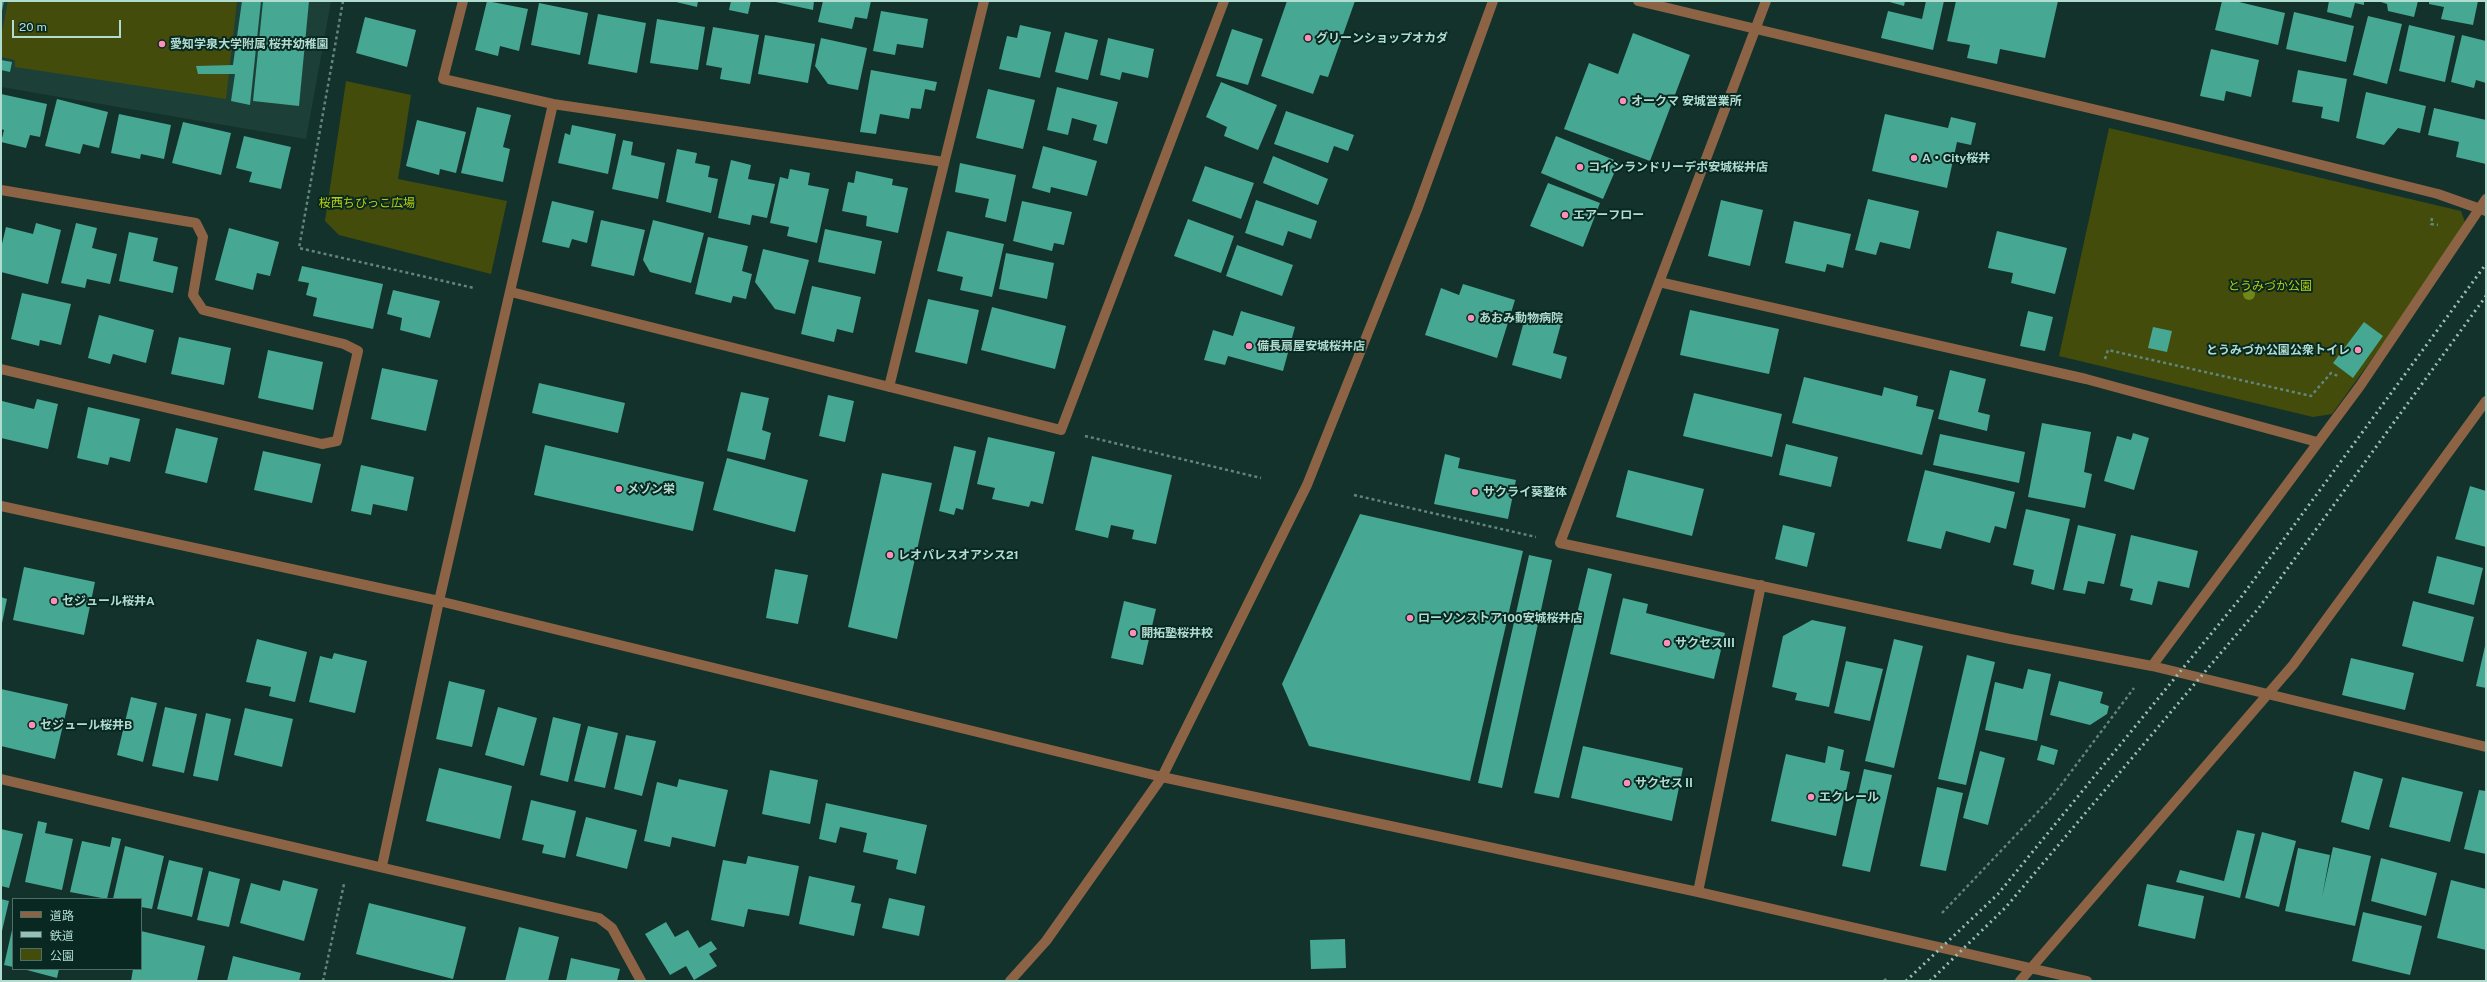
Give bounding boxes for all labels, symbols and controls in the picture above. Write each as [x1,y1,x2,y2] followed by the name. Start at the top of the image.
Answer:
[14,12,123,38] scale bar
[19,20,47,34] text: 20 m
[1316,31,1448,45] place label: グリーンショップオカダ
[1303,33,1313,43] marker: グリーンショップオカダ
[170,37,329,51] place label: 愛知学泉大学附属 桜井幼稚園
[157,39,167,49] marker: 愛知学泉大学附属 桜井幼稚園
[1631,94,1742,108] place label: オークマ 安城営業所
[1618,96,1628,106] marker: オークマ 安城営業所
[1922,151,1990,165] place label: A・City桜井
[1909,153,1919,163] marker: A・City桜井
[1588,160,1768,174] place label: コインランドリーデポ安城桜井店
[1575,162,1585,172] marker: コインランドリーデポ安城桜井店
[319,196,415,210] park label: 桜西ちびっこ広場
[1573,208,1644,222] place label: エアーフロー
[1560,210,1570,220] marker: エアーフロー
[2228,279,2312,293] park label: とうみづか公園
[1479,311,1563,325] place label: あおみ動物病院
[1466,313,1476,323] marker: あおみ動物病院
[1257,339,1365,353] place label: 備長扇屋安城桜井店
[1244,341,1254,351] marker: 備長扇屋安城桜井店
[2206,343,2350,357] place label: とうみづか公園公衆トイレ
[2353,345,2363,355] marker: とうみづか公園公衆トイレ
[627,482,675,496] place label: メゾン栄
[614,484,624,494] marker: メゾン栄
[1483,485,1567,499] place label: サクライ葵整体
[1470,487,1480,497] marker: サクライ葵整体
[898,548,1019,562] place label: レオパレスオアシス21
[885,550,895,560] marker: レオパレスオアシス21
[62,594,155,608] place label: セジュール桜井A
[49,596,59,606] marker: セジュール桜井A
[1418,611,1583,625] place label: ローソンストア100安城桜井店
[1405,613,1415,623] marker: ローソンストア100安城桜井店
[1141,626,1213,640] place label: 開拓塾桜井校
[1128,628,1138,638] marker: 開拓塾桜井校
[1675,636,1735,650] place label: サクセスⅢ
[1662,638,1672,648] marker: サクセスⅢ
[40,718,132,732] place label: セジュール桜井B
[27,720,37,730] marker: セジュール桜井B
[1635,776,1695,790] place label: サクセスⅡ
[1622,778,1632,788] marker: サクセスⅡ
[1819,790,1879,804] place label: エクレール
[1806,792,1816,802] marker: エクレール
[12,898,142,970] legend
[50,909,74,923] text: 道路
[50,929,74,943] text: 鉄道
[50,949,74,963] text: 公園

